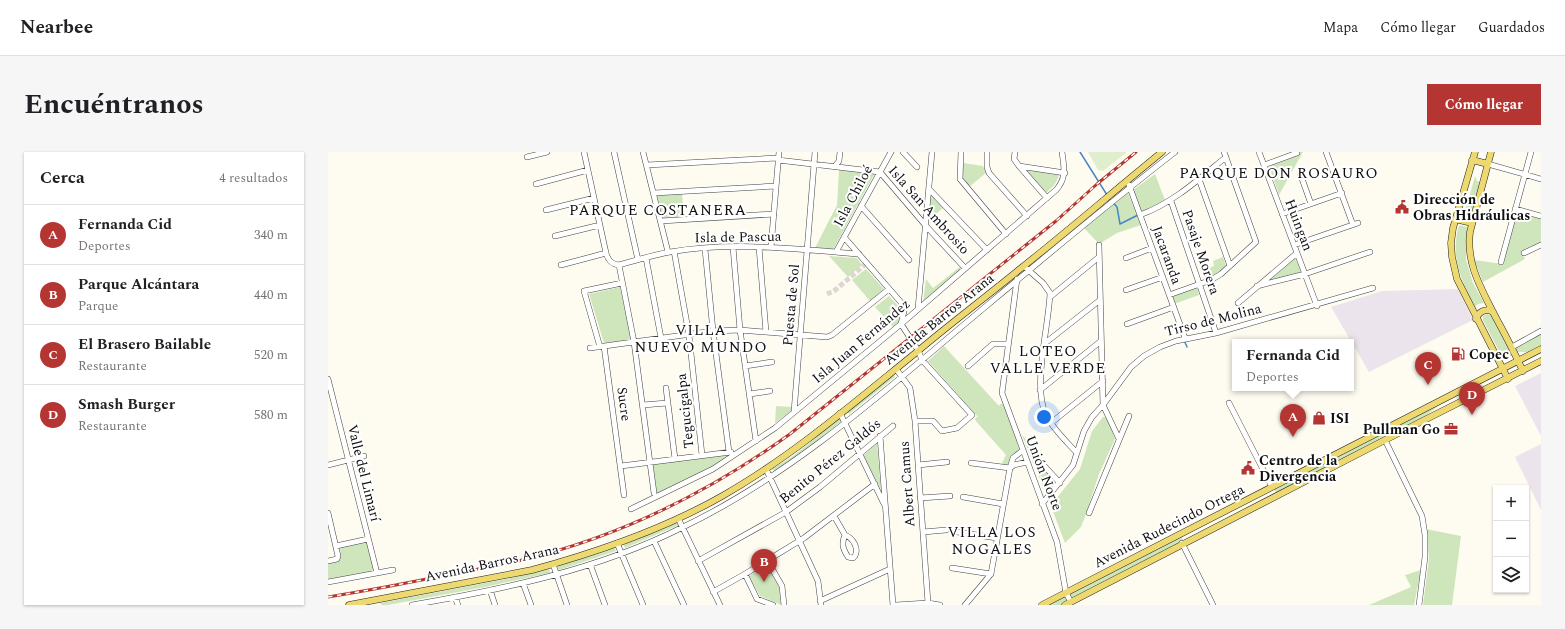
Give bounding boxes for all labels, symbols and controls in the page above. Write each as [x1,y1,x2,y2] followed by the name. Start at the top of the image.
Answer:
[20,13,93,42] text: Nearbee
[1323,17,1358,38] text: Mapa
[1380,17,1456,38] text: Cómo llegar
[1478,17,1545,38] text: Guardados
[24,83,204,126] text: Encuéntranos
[1427,84,1541,125] button: Cómo llegar
[828,161,878,231] street label: Isla Chiloé
[883,161,975,259] street label: Isla San Ambrosio
[1179,162,1379,185] district label: PARQUE DON ROSAURO
[40,165,85,191] text: Cerca
[219,168,288,188] text: 4 resultados
[1413,189,1530,226] place label: Dirección de Obras Hidráulicas
[1279,196,1319,254] street label: Huingan
[569,199,747,222] district label: PARQUE COSTANERA
[1394,199,1410,215] public building icon: Dirección de Obras Hidráulicas
[1177,207,1225,298] street label: Pasaje Morera
[78,213,172,236] text: Fernanda Cid
[1147,223,1187,287] street label: Jacaranda
[48,225,58,245] text: A
[254,225,288,245] text: 340 m
[694,226,782,248] street label: Isla de Pascua
[78,236,131,256] text: Deportes
[777,263,805,347] street label: Puesta de Sol
[879,268,999,370] street label: Avenida Barros Arana
[78,273,199,296] text: Parque Alcántara
[48,285,58,305] text: B
[254,285,288,305] text: 440 m
[807,294,915,388] street label: Isla Juan Fernández
[78,296,118,316] text: Parque
[1162,298,1264,342] street label: Tirso de Molina
[634,319,768,359] district label: VILLA NUEVO MUNDO
[78,333,211,356] text: El Brasero Bailable
[1232,339,1354,391] popup
[990,340,1106,380] district label: LOTEO VALLE VERDE
[1246,344,1340,367] text: Fernanda Cid
[1469,344,1509,365] place label: Copec
[48,345,58,365] text: C
[254,345,288,365] text: 520 m
[1450,346,1466,362] fuel station icon: Copec
[1415,352,1441,385] pin: C
[78,356,147,376] text: Restaurante
[1246,367,1299,387] text: Deportes
[671,372,699,450] street label: Tegucigalpa
[1459,382,1485,415] pin: D
[611,386,637,423] street label: Sucre
[78,393,175,416] text: Smash Burger
[1280,404,1306,437] pin: A
[48,405,58,425] text: D
[254,405,288,425] text: 580 m
[1034,407,1054,427] your location
[1330,408,1350,429] place label: ISI
[1311,410,1327,426] shop icon: ISI
[775,413,885,509] street label: Benito Pérez Galdós
[78,416,147,436] text: Restaurante
[1363,419,1440,440] place label: Pullman Go
[1443,421,1459,437] office icon: Pullman Go
[342,422,386,524] street label: Valle del Limarí
[1020,432,1068,514] street label: Unión Norte
[894,440,920,528] street label: Albert Camus
[1259,450,1338,487] place label: Centro de la Divergencia
[1240,460,1256,476] public building icon: Centro de la Divergencia
[1090,479,1248,573] street label: Avenida Rudecindo Ortega
[1493,485,1529,593] map controls
[1493,485,1529,521] button: +
[947,521,1037,561] district label: VILLA LOS NOGALES
[1493,521,1529,557] button: −
[423,539,561,587] street label: Avenida Barros Arana
[751,549,777,582] pin: B
[1493,557,1529,593] button: layers

